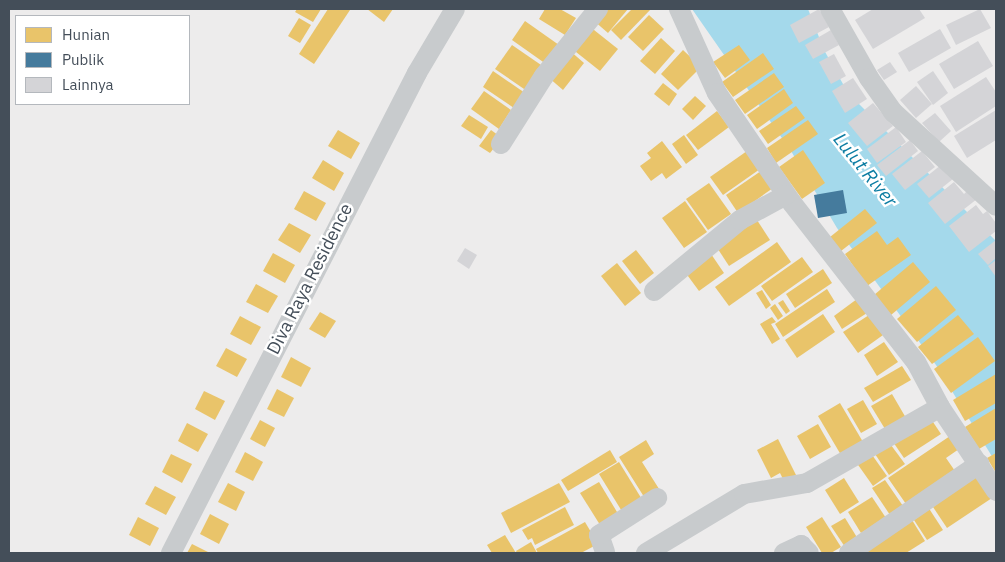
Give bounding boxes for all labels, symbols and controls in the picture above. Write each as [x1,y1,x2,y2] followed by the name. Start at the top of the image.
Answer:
[15,15,190,105] legend
[62,25,110,44] text: Hunian
[62,50,104,69] text: Publik
[62,75,113,94] text: Lainnya
[828,128,902,212] water label: Lulut River
[263,200,357,358] street label: Diva Raya Residence

